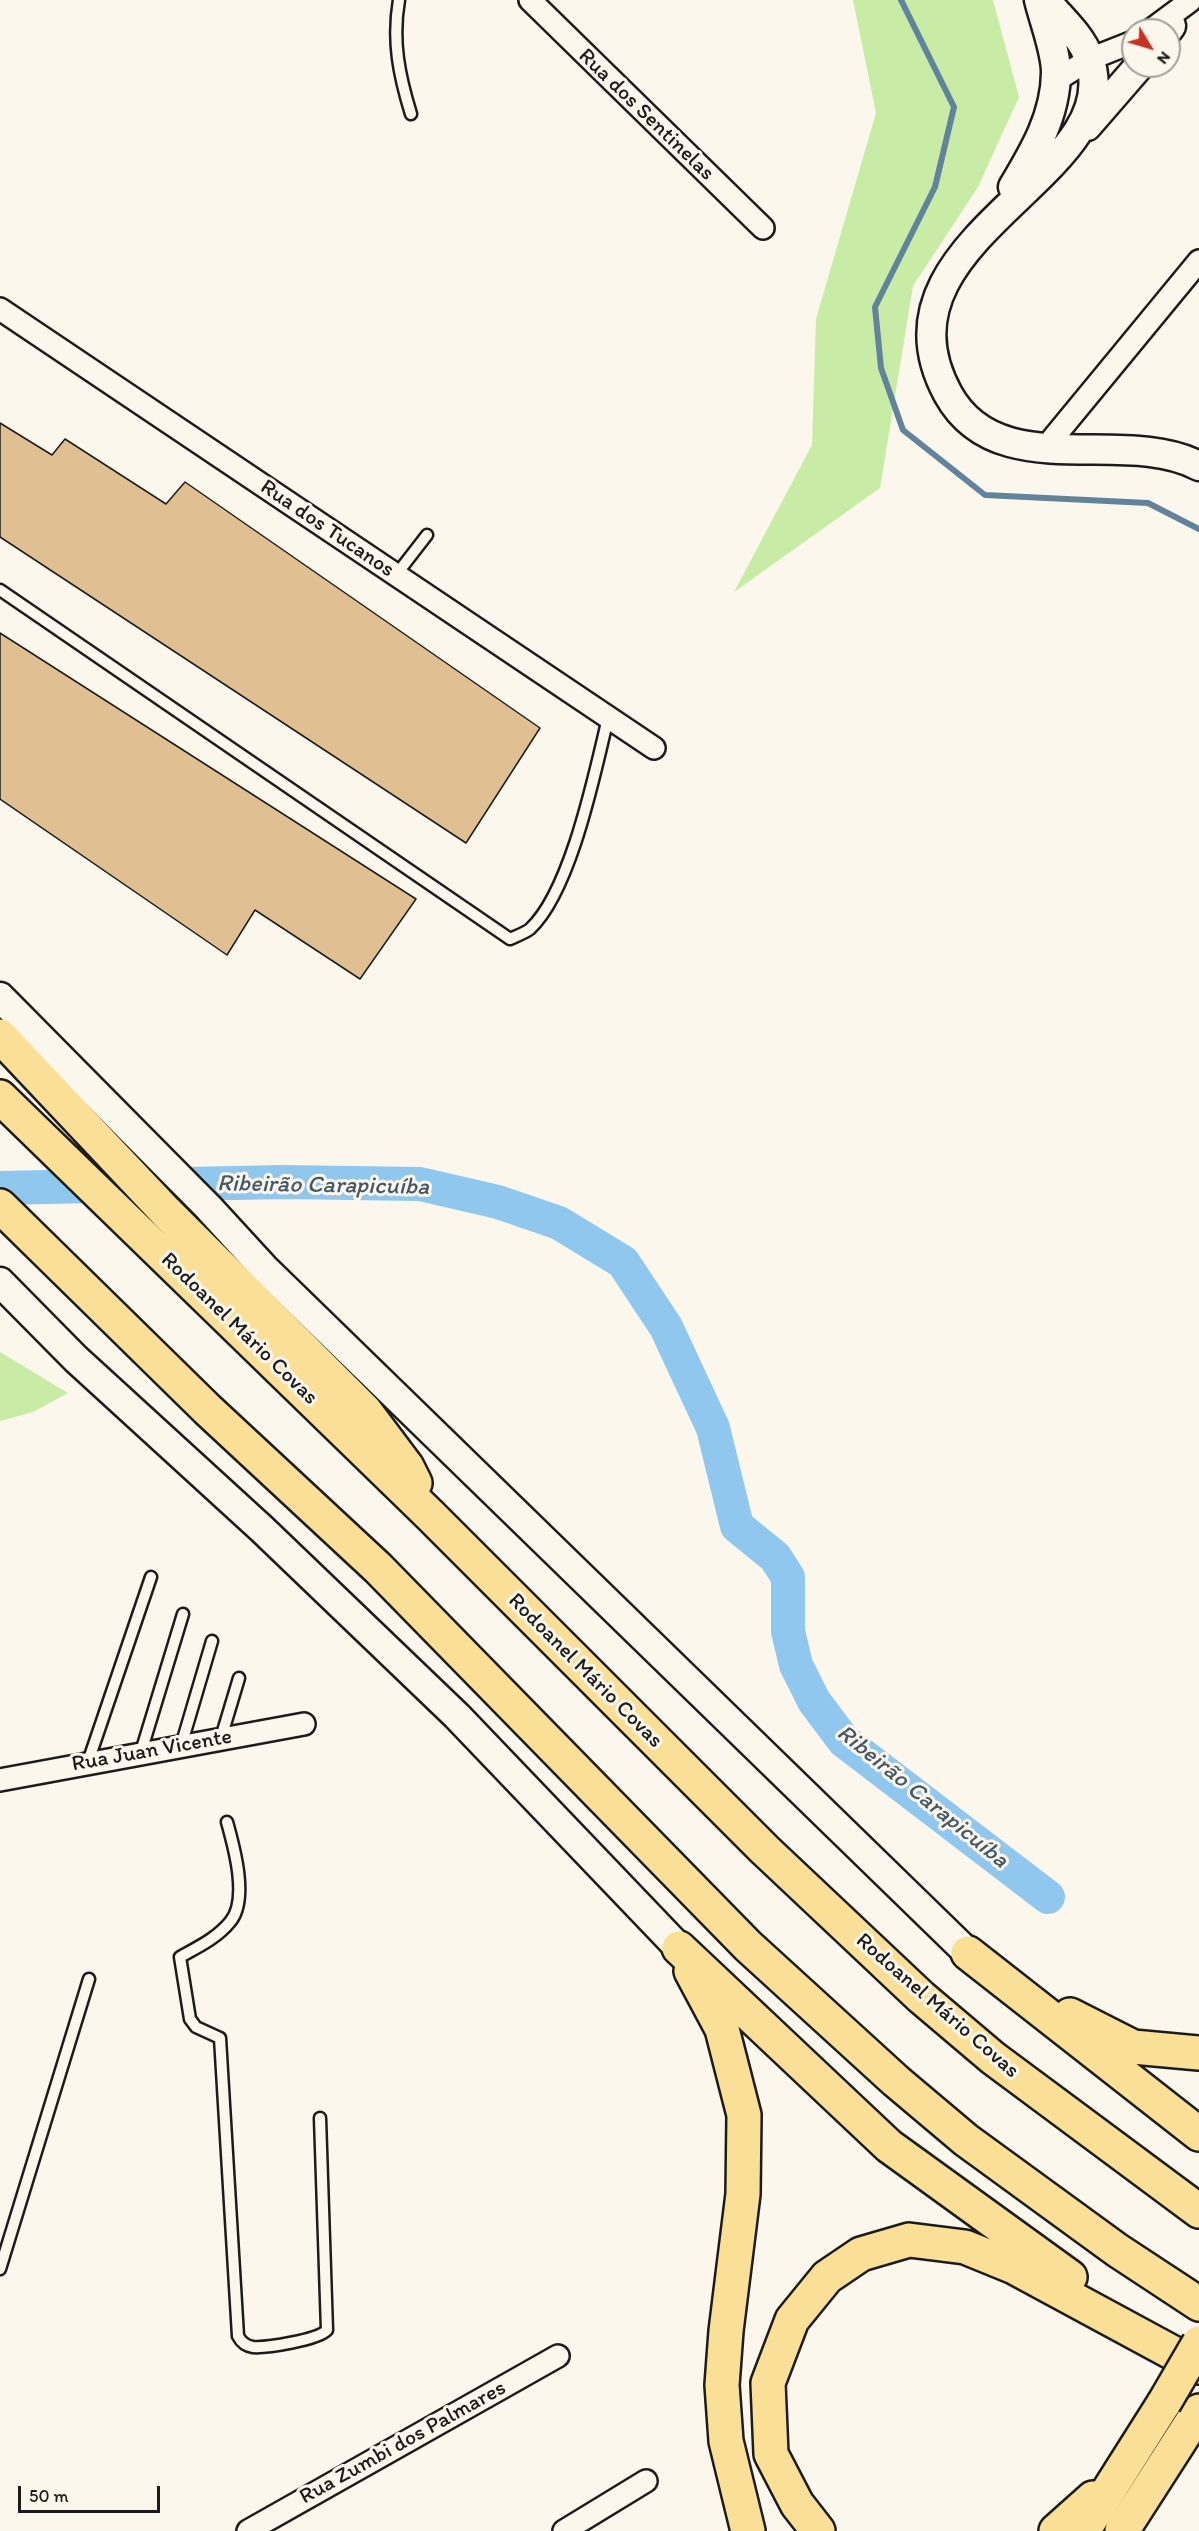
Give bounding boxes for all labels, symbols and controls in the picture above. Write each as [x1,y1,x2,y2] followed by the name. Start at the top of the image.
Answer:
[1121,18,1181,78] north arrow
[572,43,720,187] street label: Rua dos Sentinelas
[1153,48,1175,68] text: N
[255,474,399,584] street label: Rua dos Tucanos
[217,1170,429,1202] water label: Ribeirão Carapicuíba
[155,1247,323,1411] street label: Rodoanel Mário Covas
[502,1588,668,1754] street label: Rodoanel Mário Covas
[831,1719,1013,1875] water label: Ribeirão Carapicuíba
[70,1724,234,1778] street label: Rua Juan Vicente
[850,1928,1024,2084] street label: Rodoanel Mário Covas
[295,2375,511,2511] street label: Rua Zumbi dos Palmares
[21,2474,164,2512] scale bar
[29,2485,69,2507] text: 50 m

